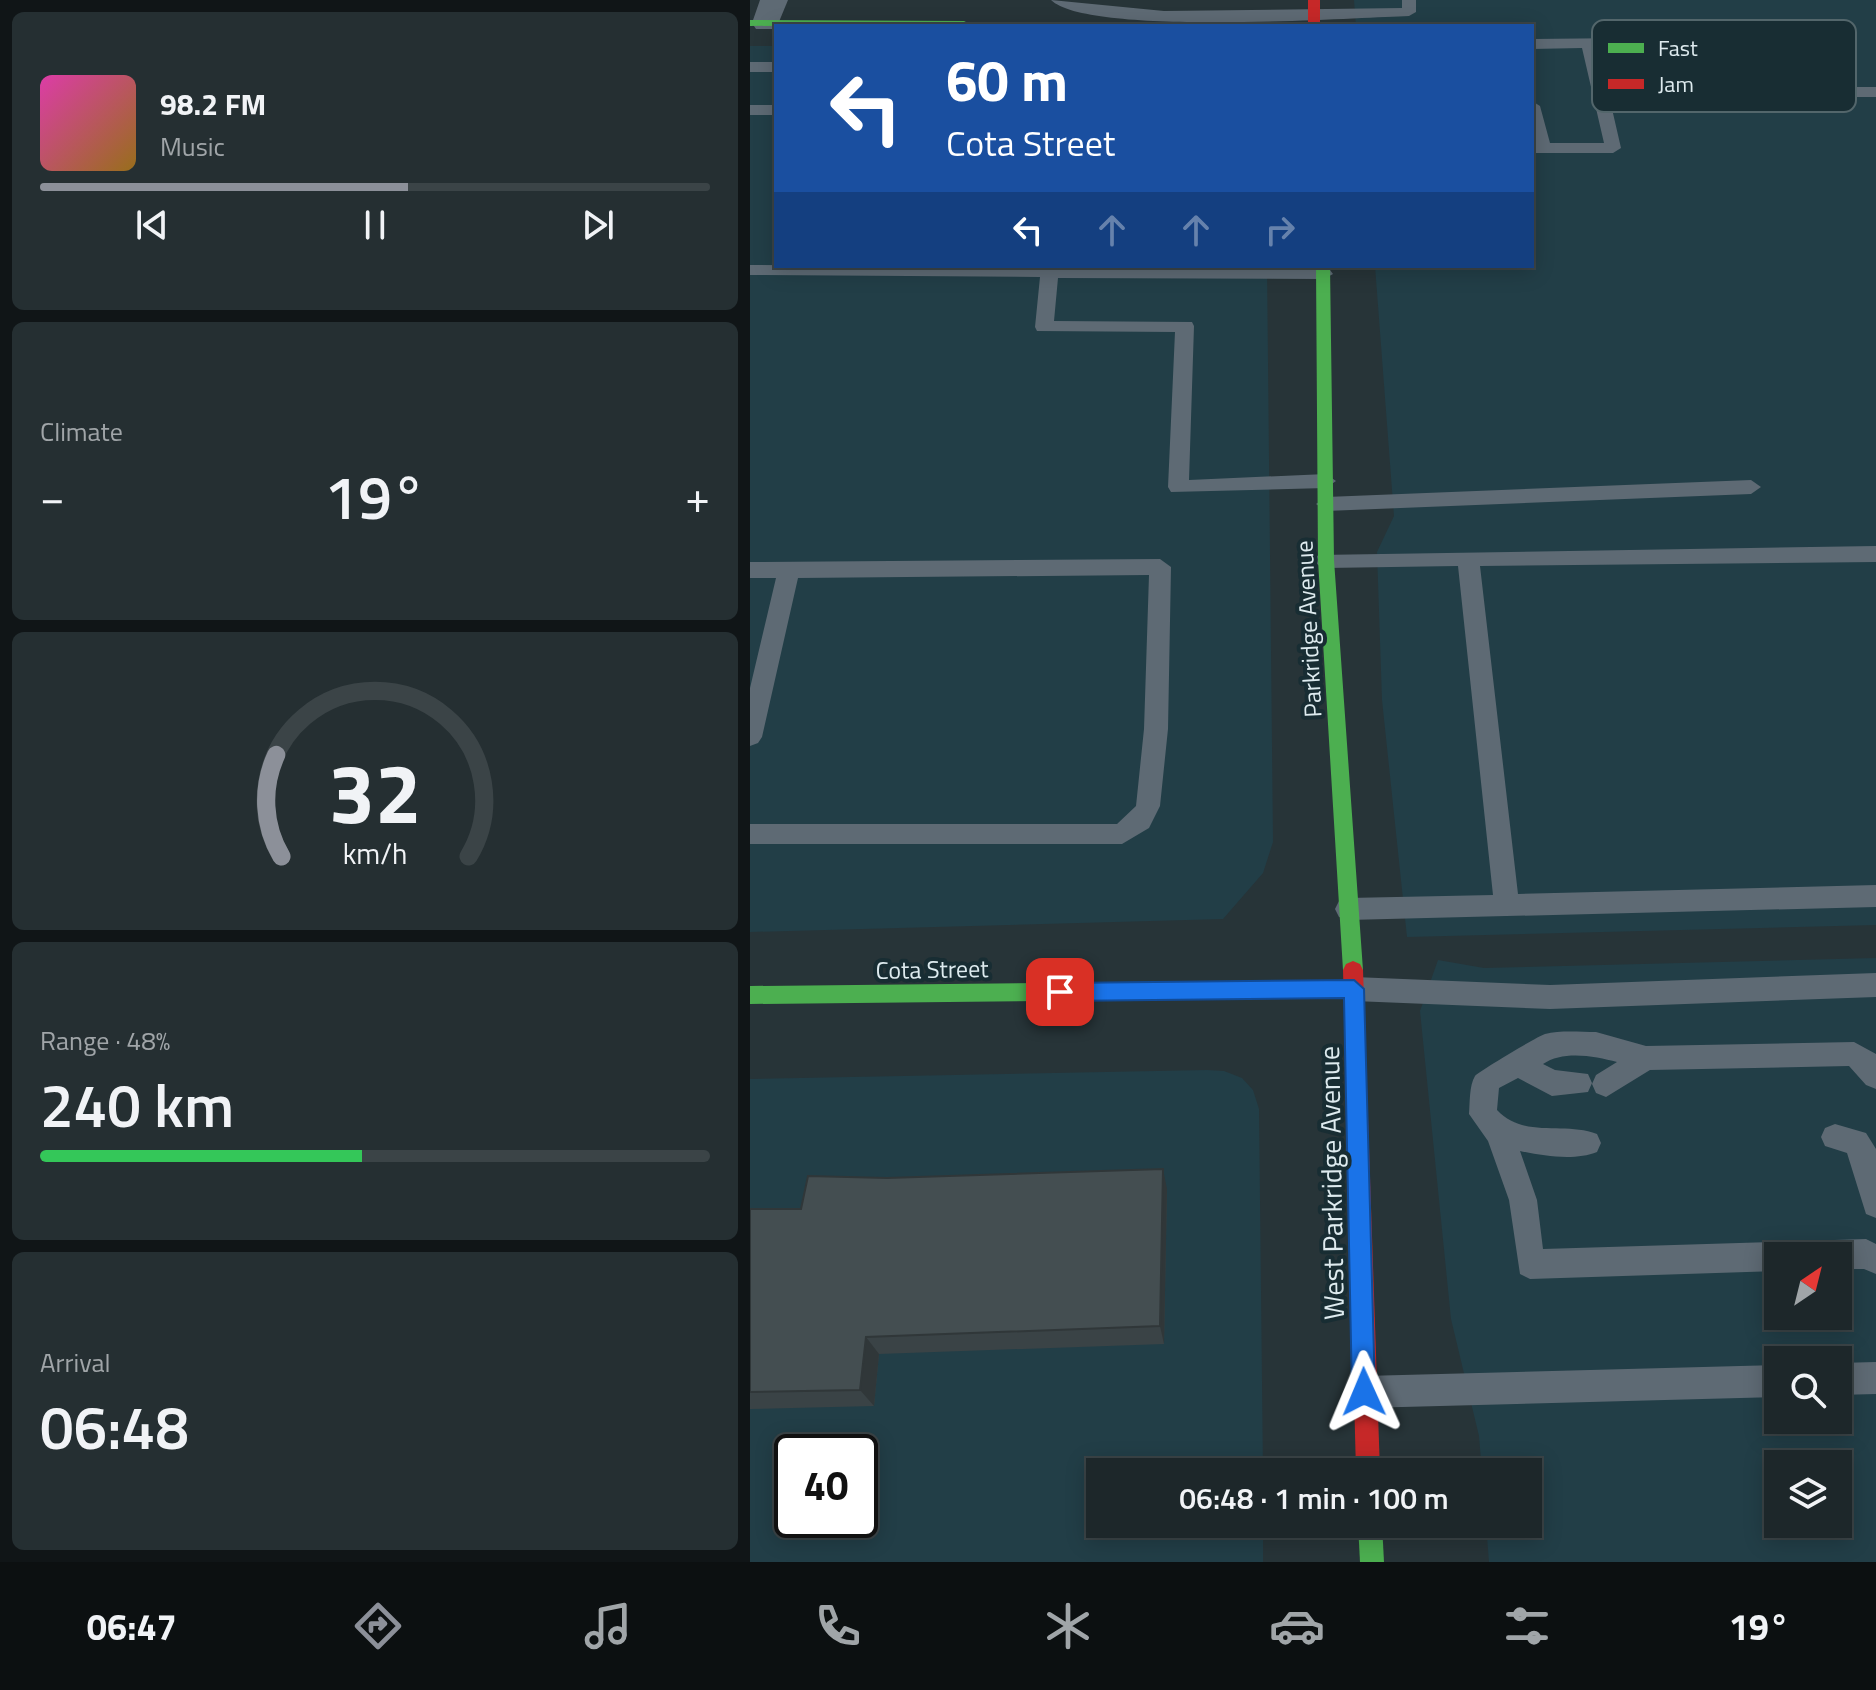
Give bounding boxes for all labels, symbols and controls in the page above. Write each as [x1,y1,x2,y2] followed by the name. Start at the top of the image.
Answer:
[1592,20,1856,112] legend
[1658,31,1698,65] text: Fast
[946,38,1068,123] text: 60 m
[814,56,918,160] icon: left
[1658,67,1694,101] text: Jam
[160,81,266,127] text: 98.2 FM
[946,115,1116,170] text: Cota Street
[160,127,225,166] text: Music
[130,203,174,247] icon: previous
[353,203,397,247] icon: pause
[576,203,620,247] icon: next
[1006,208,1050,252] icon: left
[1090,208,1134,252] icon: ahead
[1174,208,1218,252] icon: ahead
[1258,208,1302,252] icon: right
[40,412,123,451] text: Climate
[325,451,425,542] text: 19°
[40,463,65,530] text: −
[685,463,710,530] text: +
[1285,540,1331,718] street label: Parkridge Avenue
[328,729,422,855] text: 32
[343,832,407,875] text: km/h
[875,950,989,988] street label: Cota Street
[1026,958,1094,1026] pin
[1038,970,1082,1014] icon: arrive
[40,1021,170,1060] text: Range · 48%
[1307,1046,1355,1320] street label: West Parkridge Avenue
[40,1059,234,1150] text: 240 km
[1764,1242,1852,1330] north arrow
[1764,1242,1852,1538] map controls
[40,1343,111,1382] text: Arrival
[1764,1346,1852,1434] button: search
[1322,1350,1406,1434] position arrow
[40,1381,189,1472] text: 06:48
[774,1434,878,1538] speed limit sign: 40
[1764,1450,1852,1538] button: layers
[1179,1475,1449,1521] text: 06:48 · 1 min · 100 m
[350,1598,406,1654] icon: directions
[580,1598,636,1654] icon: music
[810,1598,866,1654] icon: phone
[1040,1598,1096,1654] icon: climate
[1269,1598,1325,1654] icon: car
[1499,1598,1555,1654] icon: filters
[87,1599,177,1654] text: 06:47
[1729,1599,1789,1654] text: 19°

